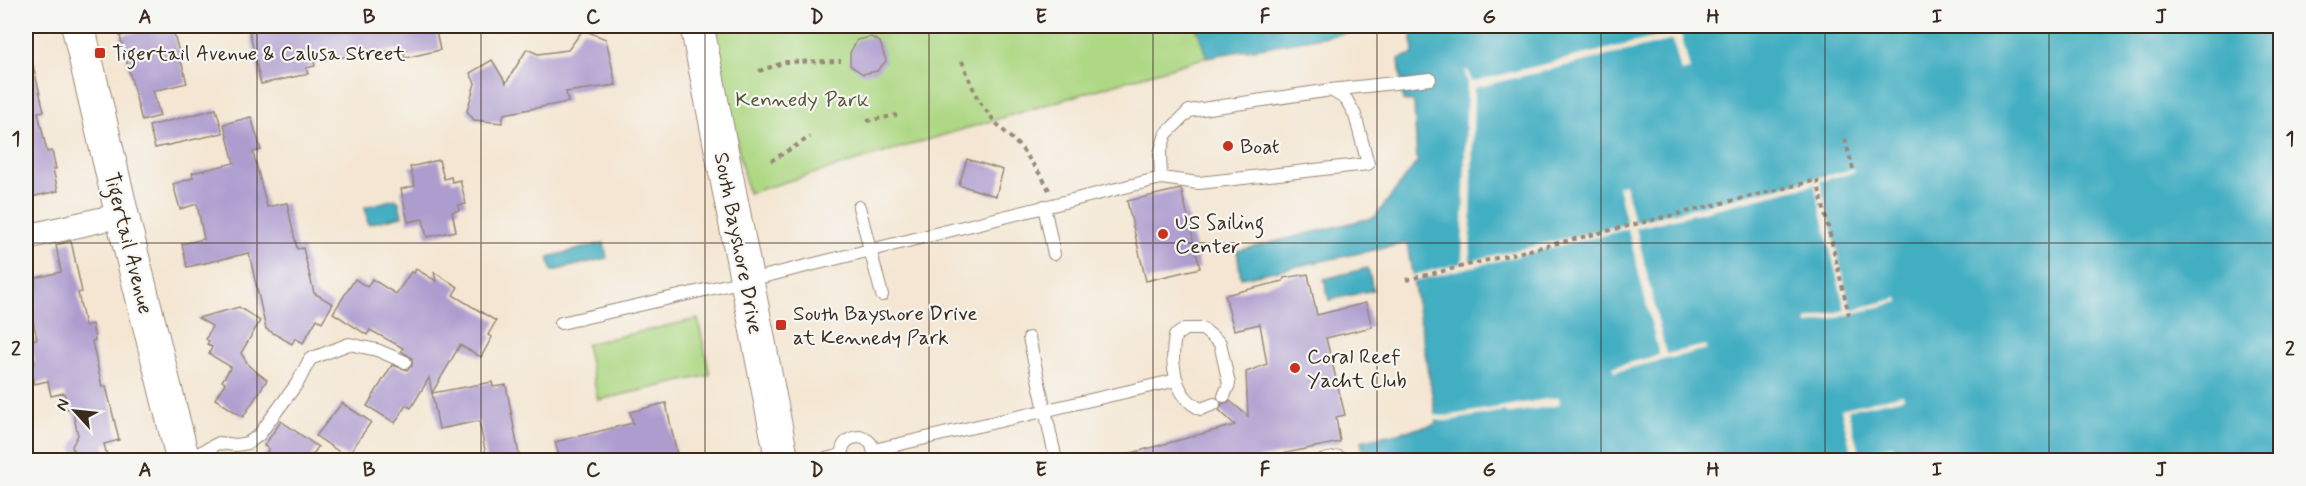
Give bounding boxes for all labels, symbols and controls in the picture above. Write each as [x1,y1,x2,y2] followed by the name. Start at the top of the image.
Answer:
[138,4,152,31] text: A
[363,4,376,31] text: B
[586,4,601,31] text: C
[810,4,824,31] text: D
[1035,4,1047,31] text: E
[1260,4,1271,31] text: F
[1482,4,1496,31] text: G
[1706,4,1720,31] text: H
[1932,4,1942,31] text: I
[2155,4,2167,31] text: J
[112,40,406,70] place label: Tigertail Avenue & Calusa Street
[93,46,107,60] marker: Tigertail Avenue & Calusa Street
[735,86,869,114] park label: Kennedy Park
[12,126,20,153] text: 1
[2286,126,2294,153] text: 1
[1240,133,1280,161] place label: Boat
[1221,139,1235,153] marker: Boat
[707,150,769,336] street label: South Bayshore Drive
[95,169,159,318] street label: Tigertail Avenue
[1175,209,1264,261] place label: US Sailing Center
[1156,227,1170,241] marker: US Sailing Center
[793,300,978,352] place label: South Bayshore Drive at Kennedy Park
[774,318,788,332] marker: South Bayshore Drive at Kennedy Park
[11,336,21,363] text: 2
[2285,336,2295,363] text: 2
[1307,343,1407,395] place label: Coral Reef Yacht Club
[1288,361,1302,375] marker: Coral Reef Yacht Club
[45,381,105,441] north arrow
[51,395,75,414] text: N
[138,457,152,484] text: A
[363,457,376,484] text: B
[586,457,601,484] text: C
[810,457,824,484] text: D
[1035,457,1047,484] text: E
[1260,457,1271,484] text: F
[1482,457,1496,484] text: G
[1706,457,1720,484] text: H
[1932,457,1942,484] text: I
[2155,457,2167,484] text: J

